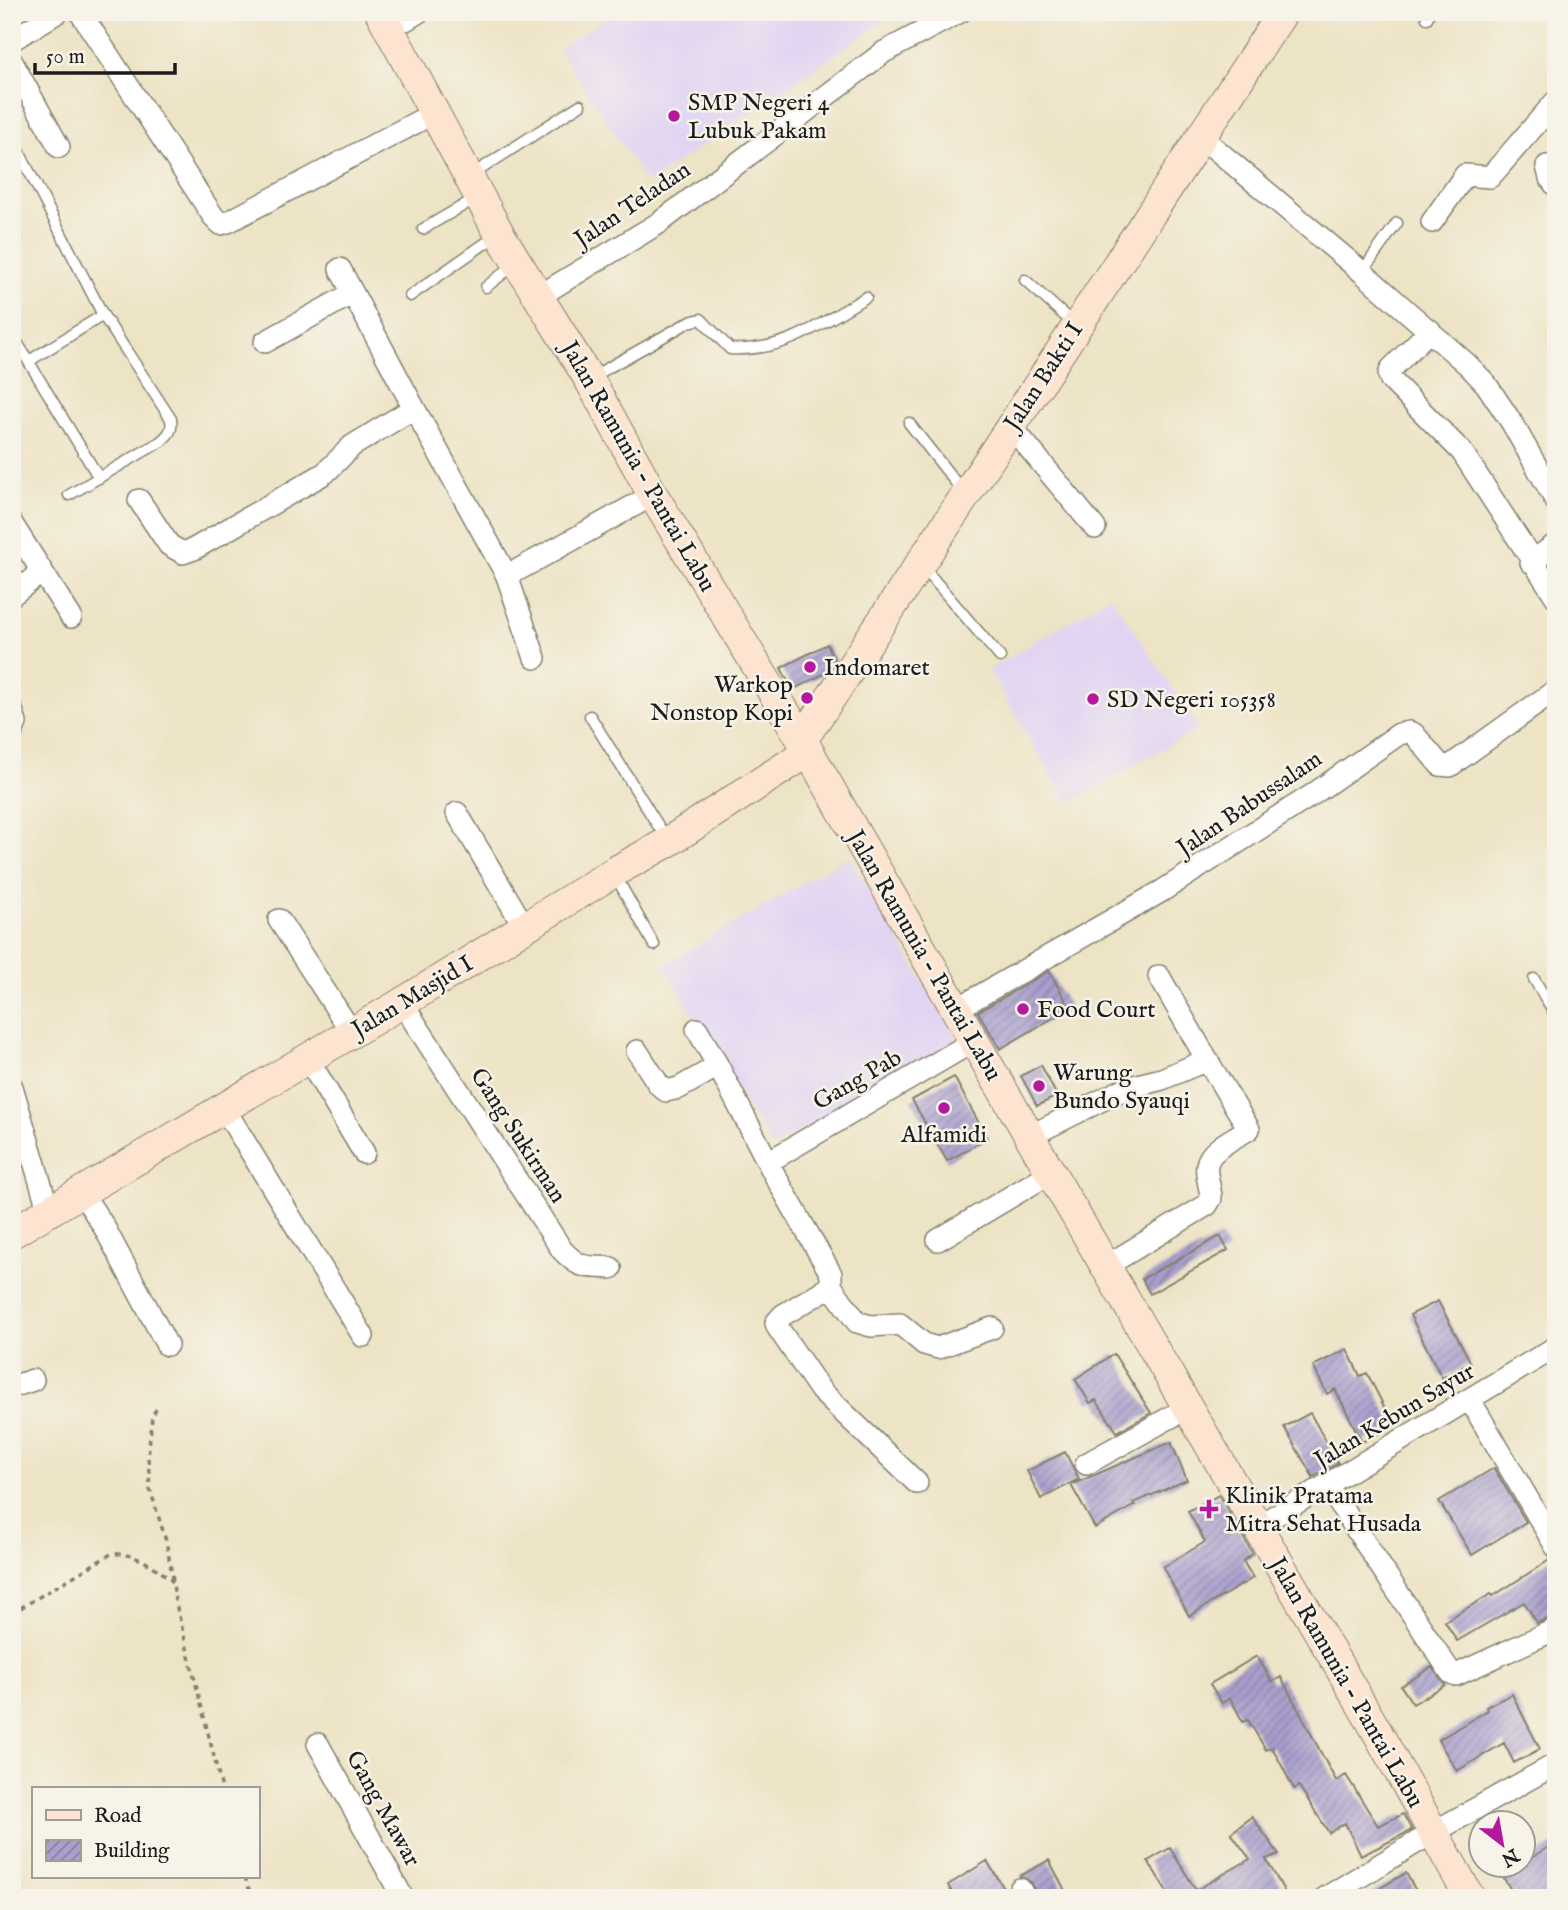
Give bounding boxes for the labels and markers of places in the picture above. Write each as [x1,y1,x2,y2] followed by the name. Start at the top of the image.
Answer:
[688,88,830,147] place label: SMP Negeri 4 Lubuk Pakam
[666,108,682,124] marker: SMP Negeri 4 Lubuk Pakam
[824,653,930,684] place label: Indomaret
[802,659,818,675] marker: Indomaret
[650,670,793,729] place label: Warkop Nonstop Kopi
[1107,685,1276,716] place label: SD Negeri 105358
[799,690,815,706] marker: Warkop Nonstop Kopi
[1085,691,1101,707] marker: SD Negeri 105358
[1037,995,1155,1026] place label: Food Court
[1015,1001,1031,1017] marker: Food Court
[1053,1058,1190,1117] place label: Warung Bundo Syauqi
[1031,1078,1047,1094] marker: Warung Bundo Syauqi
[936,1100,952,1116] marker: Alfamidi
[900,1120,987,1151] place label: Alfamidi
[1225,1481,1422,1540] place label: Klinik Pratama Mitra Sehat Husada
[1199,1499,1219,1519] marker: Klinik Pratama Mitra Sehat Husada

